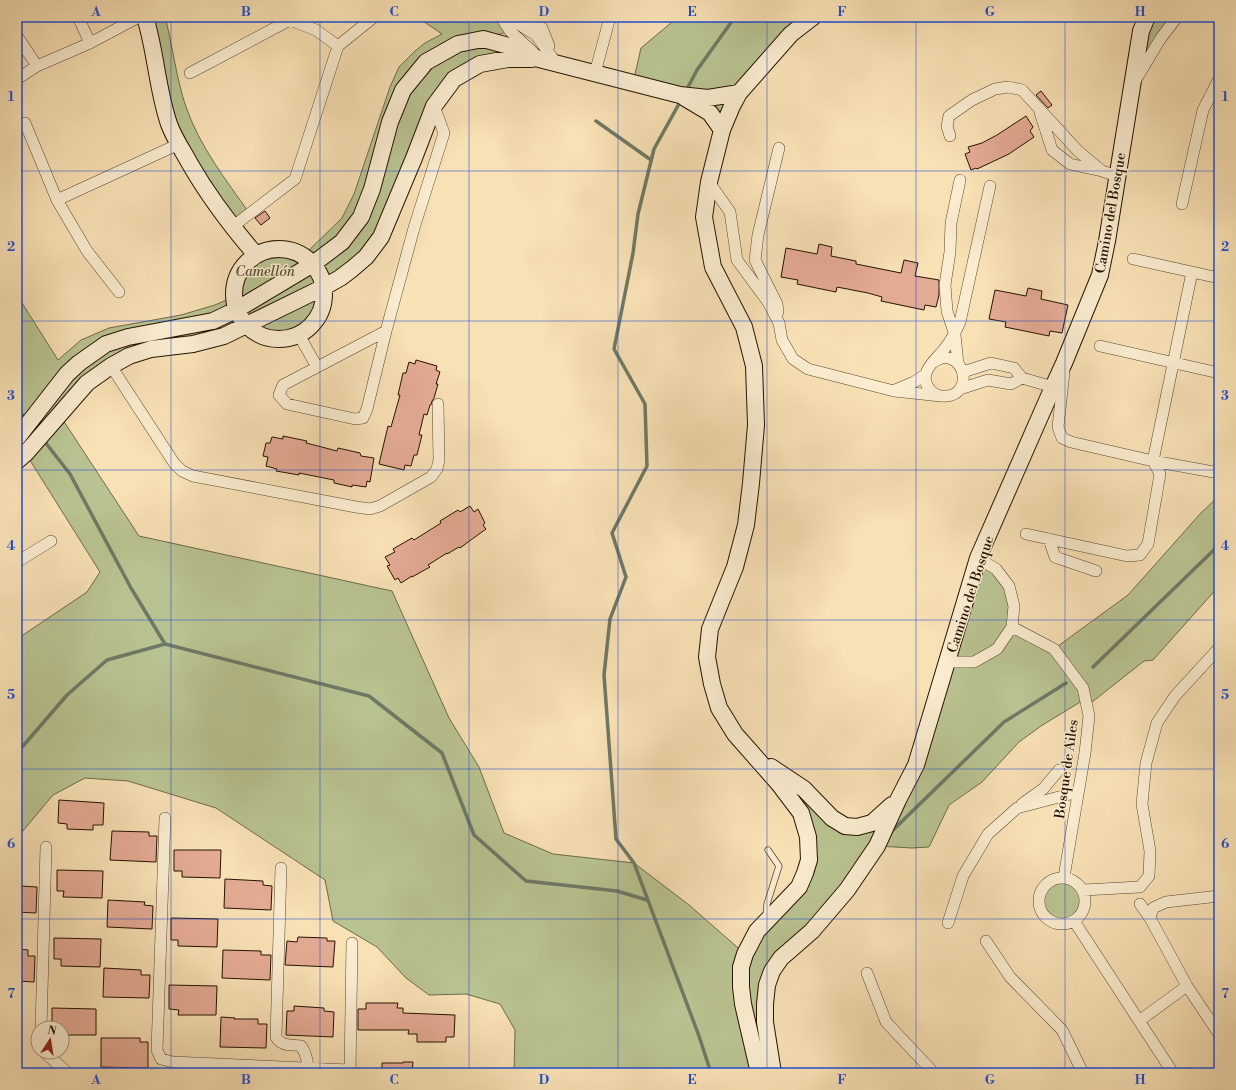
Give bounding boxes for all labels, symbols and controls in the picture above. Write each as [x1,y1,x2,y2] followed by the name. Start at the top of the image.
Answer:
[90,4,101,20] text: A
[241,4,251,20] text: B
[389,4,399,20] text: C
[539,4,549,20] text: D
[687,4,697,20] text: E
[837,4,847,20] text: F
[985,4,996,20] text: G
[1135,4,1146,20] text: H
[8,89,15,105] text: 1
[1222,89,1229,105] text: 1
[1092,151,1130,275] street label: Camino del Bosque
[7,239,15,255] text: 2
[1221,239,1229,255] text: 2
[235,263,295,281] park label: Camellón
[7,388,15,404] text: 3
[1221,388,1229,404] text: 3
[943,533,998,655] street label: Camino del Bosque
[7,538,16,554] text: 4
[1221,538,1230,554] text: 4
[7,687,15,703] text: 5
[1221,687,1229,703] text: 5
[1051,718,1083,821] street label: Bosque de Ailes
[7,836,15,852] text: 6
[1221,836,1229,852] text: 6
[7,986,15,1002] text: 7
[1221,986,1229,1002] text: 7
[30,1020,70,1060] north arrow
[46,1023,58,1039] text: N
[90,1072,101,1088] text: A
[241,1072,251,1088] text: B
[389,1072,399,1088] text: C
[539,1072,549,1088] text: D
[687,1072,697,1088] text: E
[837,1072,847,1088] text: F
[985,1072,996,1088] text: G
[1135,1072,1146,1088] text: H

